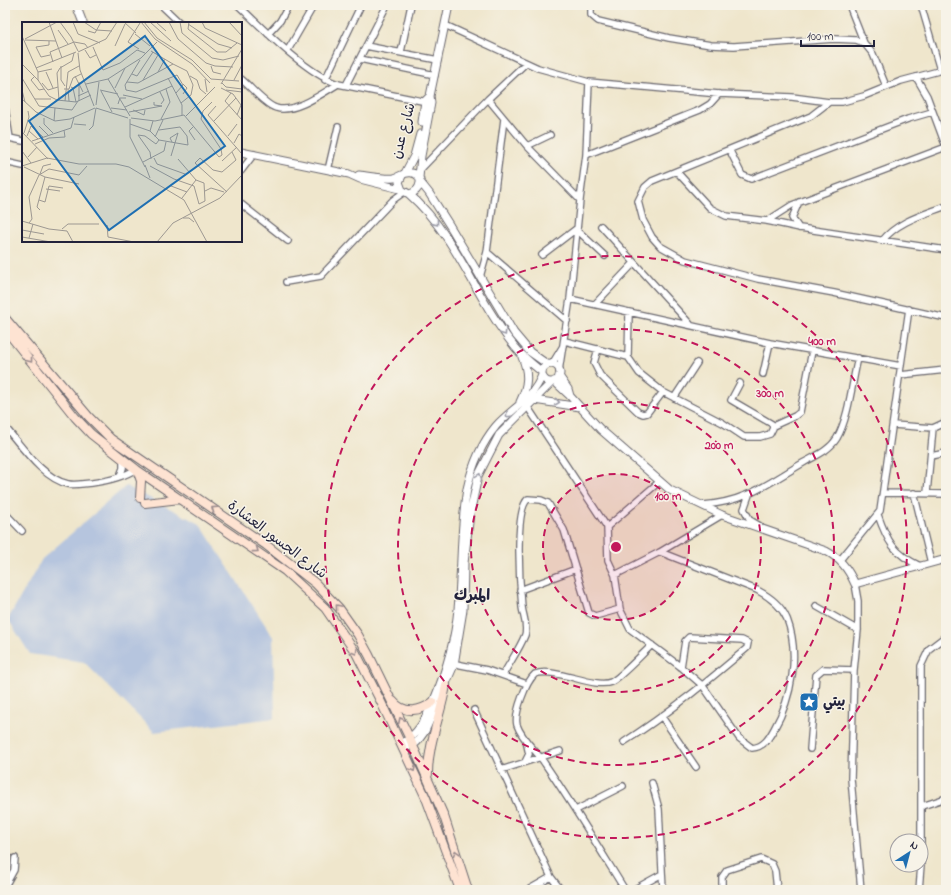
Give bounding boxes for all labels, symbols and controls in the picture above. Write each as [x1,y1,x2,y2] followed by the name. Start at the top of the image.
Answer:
[22,22,242,242] inset map
[801,22,874,48] scale bar
[807,28,834,46] text: 100 m
[386,101,422,161] street label: شارع عدن
[431,218,438,225] one-way arrow
[500,328,507,335] one-way arrow
[807,333,836,351] text: 400 m
[25,355,32,362] one-way arrow
[755,385,785,403] text: 300 m
[554,397,560,406] one-way arrow
[505,410,513,418] one-way arrow
[704,437,734,455] text: 200 m
[474,473,482,480] one-way arrow
[655,488,682,506] text: 100 m
[223,496,331,584] street label: شارع الجسور العشارة
[211,506,218,514] one-way arrow
[609,540,623,554] centre of rings
[252,545,259,553] one-way arrow
[454,585,490,607] district label: المبرك
[335,604,342,612] one-way arrow
[351,648,358,655] one-way arrow
[798,691,820,713] place icon: بيتي
[823,692,845,714] place label: بيتي
[398,717,406,724] one-way arrow
[408,764,416,772] one-way arrow
[889,833,929,873] north arrow
[907,837,922,854] text: N
[452,850,461,857] one-way arrow

